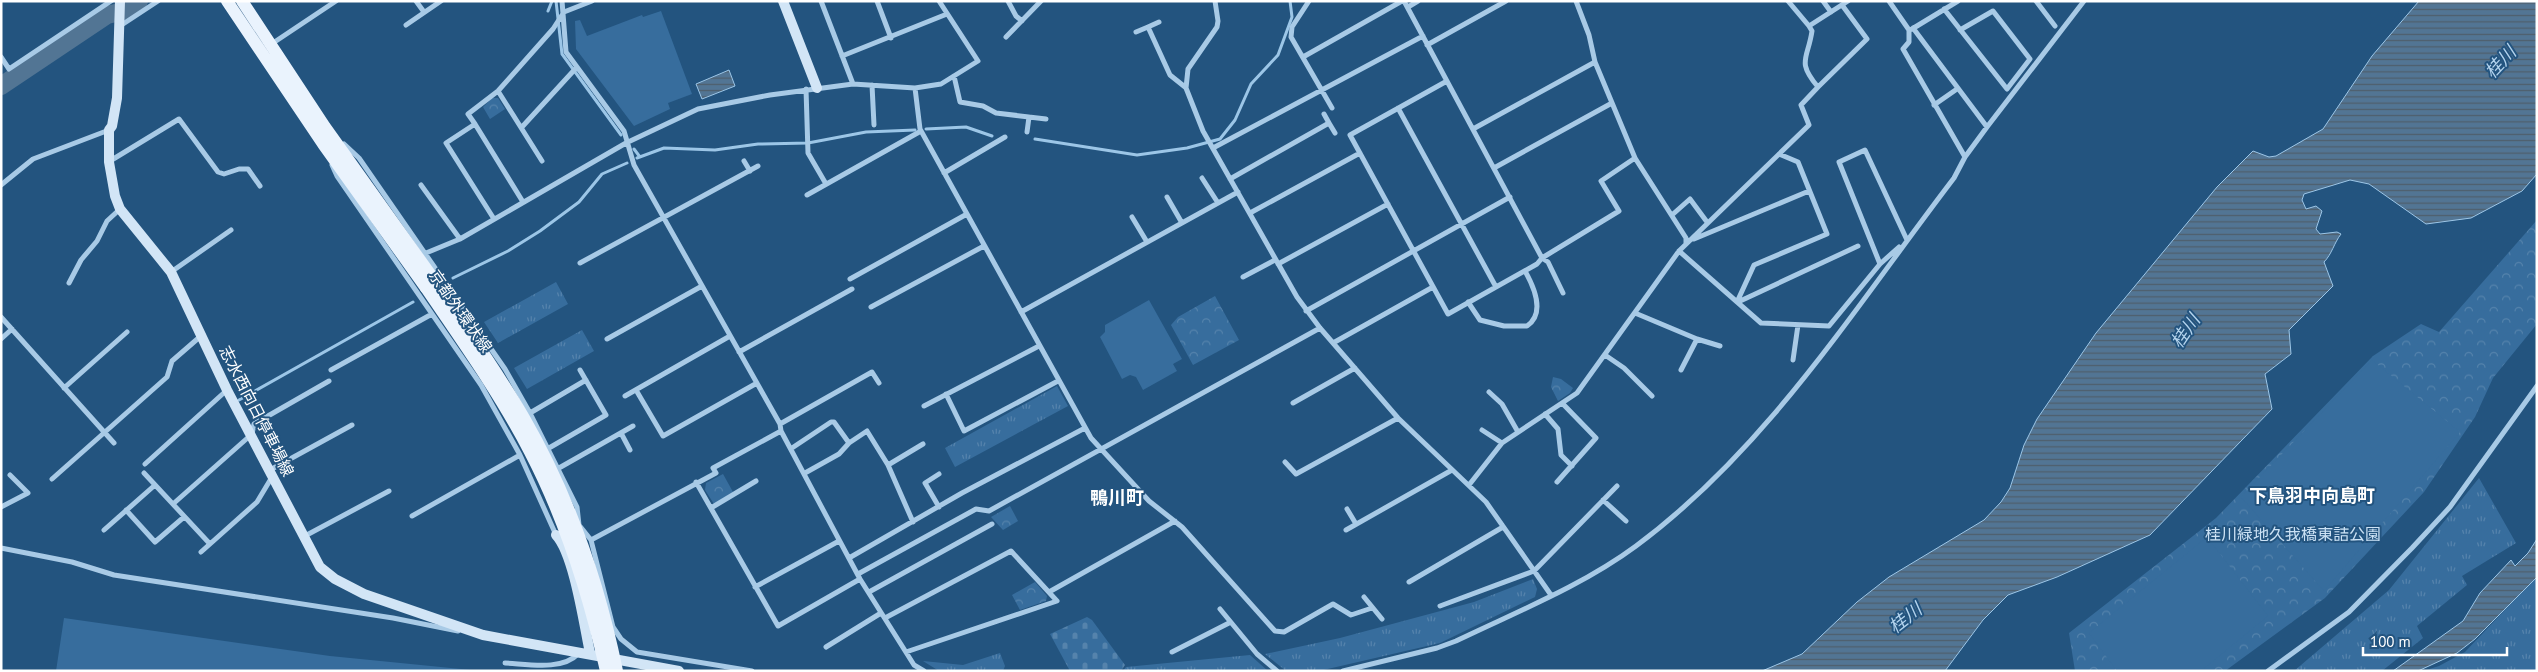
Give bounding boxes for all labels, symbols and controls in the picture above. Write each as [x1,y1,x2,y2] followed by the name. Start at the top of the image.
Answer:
[2479,40,2522,83] water label: 桂川
[425,266,497,356] street label: 京都外環状線
[2165,308,2206,352] water label: 桂川
[215,342,299,480] street label: 志水西向日停車場線
[2249,484,2375,507] district label: 下鳥羽中向島町
[1090,486,1144,509] district label: 鴨川町
[2205,524,2381,544] park label: 桂川緑地久我橋東詰公園
[1884,597,1928,638] water label: 桂川
[2363,624,2507,656] scale bar
[2370,632,2411,651] text: 100 m

